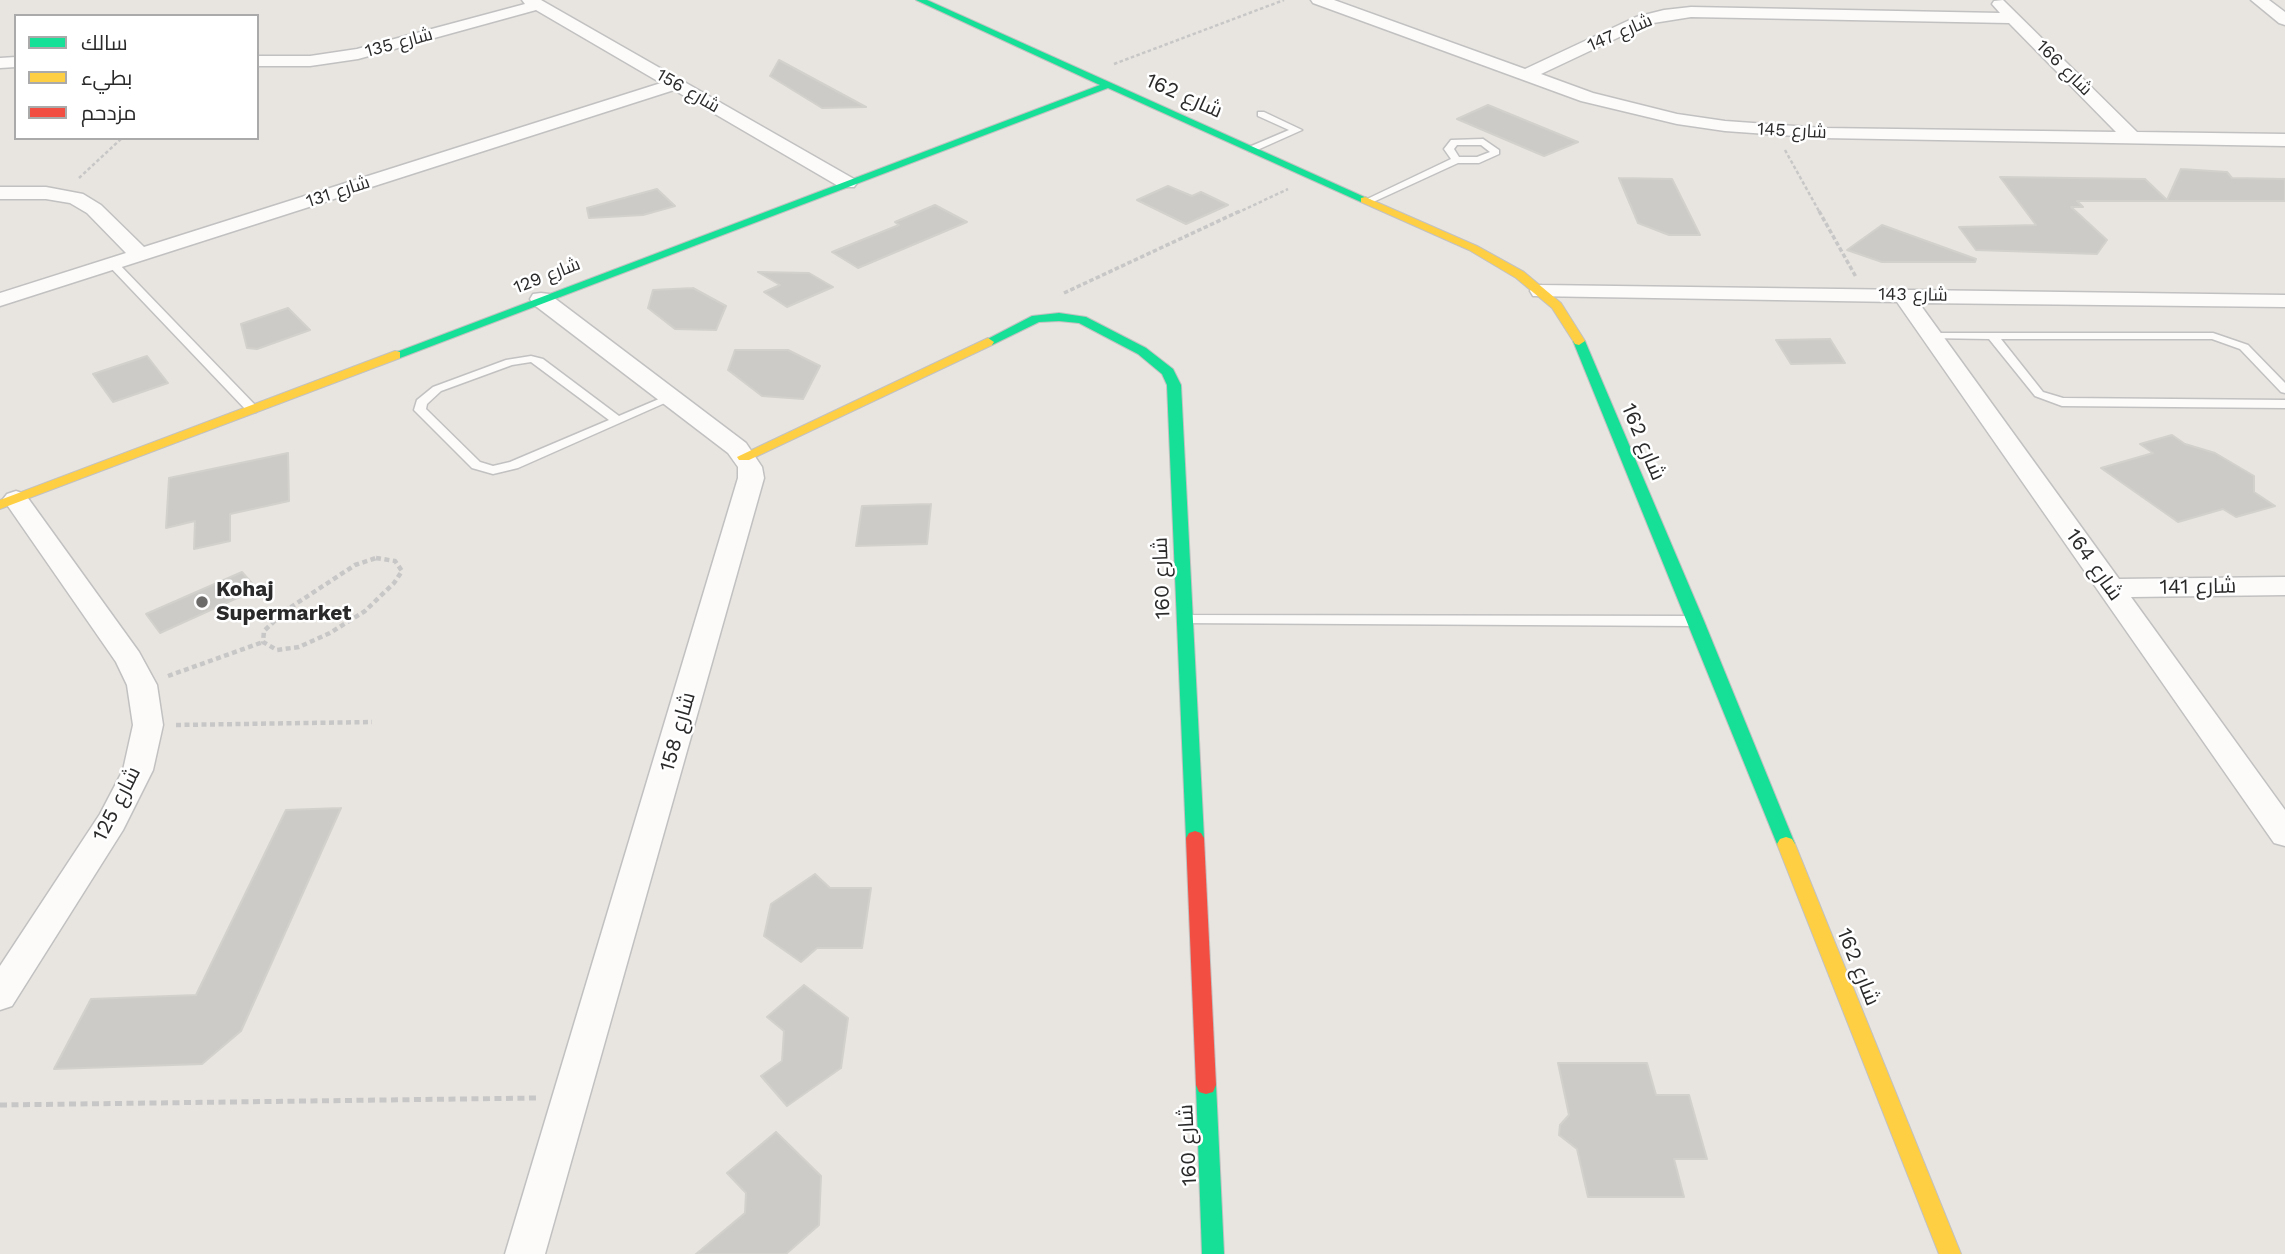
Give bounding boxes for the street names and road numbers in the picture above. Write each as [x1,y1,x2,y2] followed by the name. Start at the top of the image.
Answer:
[1584,10,1656,56] street label: شارع 147
[363,24,435,62] street label: شارع 135
[2032,36,2096,100] street label: شارع 166
[653,64,723,118] street label: شارع 156
[1142,68,1226,124] street label: شارع 162
[1757,118,1827,144] street label: شارع 145
[303,172,373,212] street label: شارع 131
[511,253,583,299] street label: شارع 129
[1878,284,1948,306] street label: شارع 143
[1616,400,1670,484] street label: شارع 162
[2060,524,2128,606] street label: شارع 164
[1148,537,1176,619] street label: شارع 160
[2159,574,2237,600] street label: شارع 141
[655,690,701,774] street label: شارع 158
[88,762,146,846] street label: شارع 125
[1831,925,1885,1009] street label: شارع 162
[1173,1103,1203,1187] street label: شارع 160

